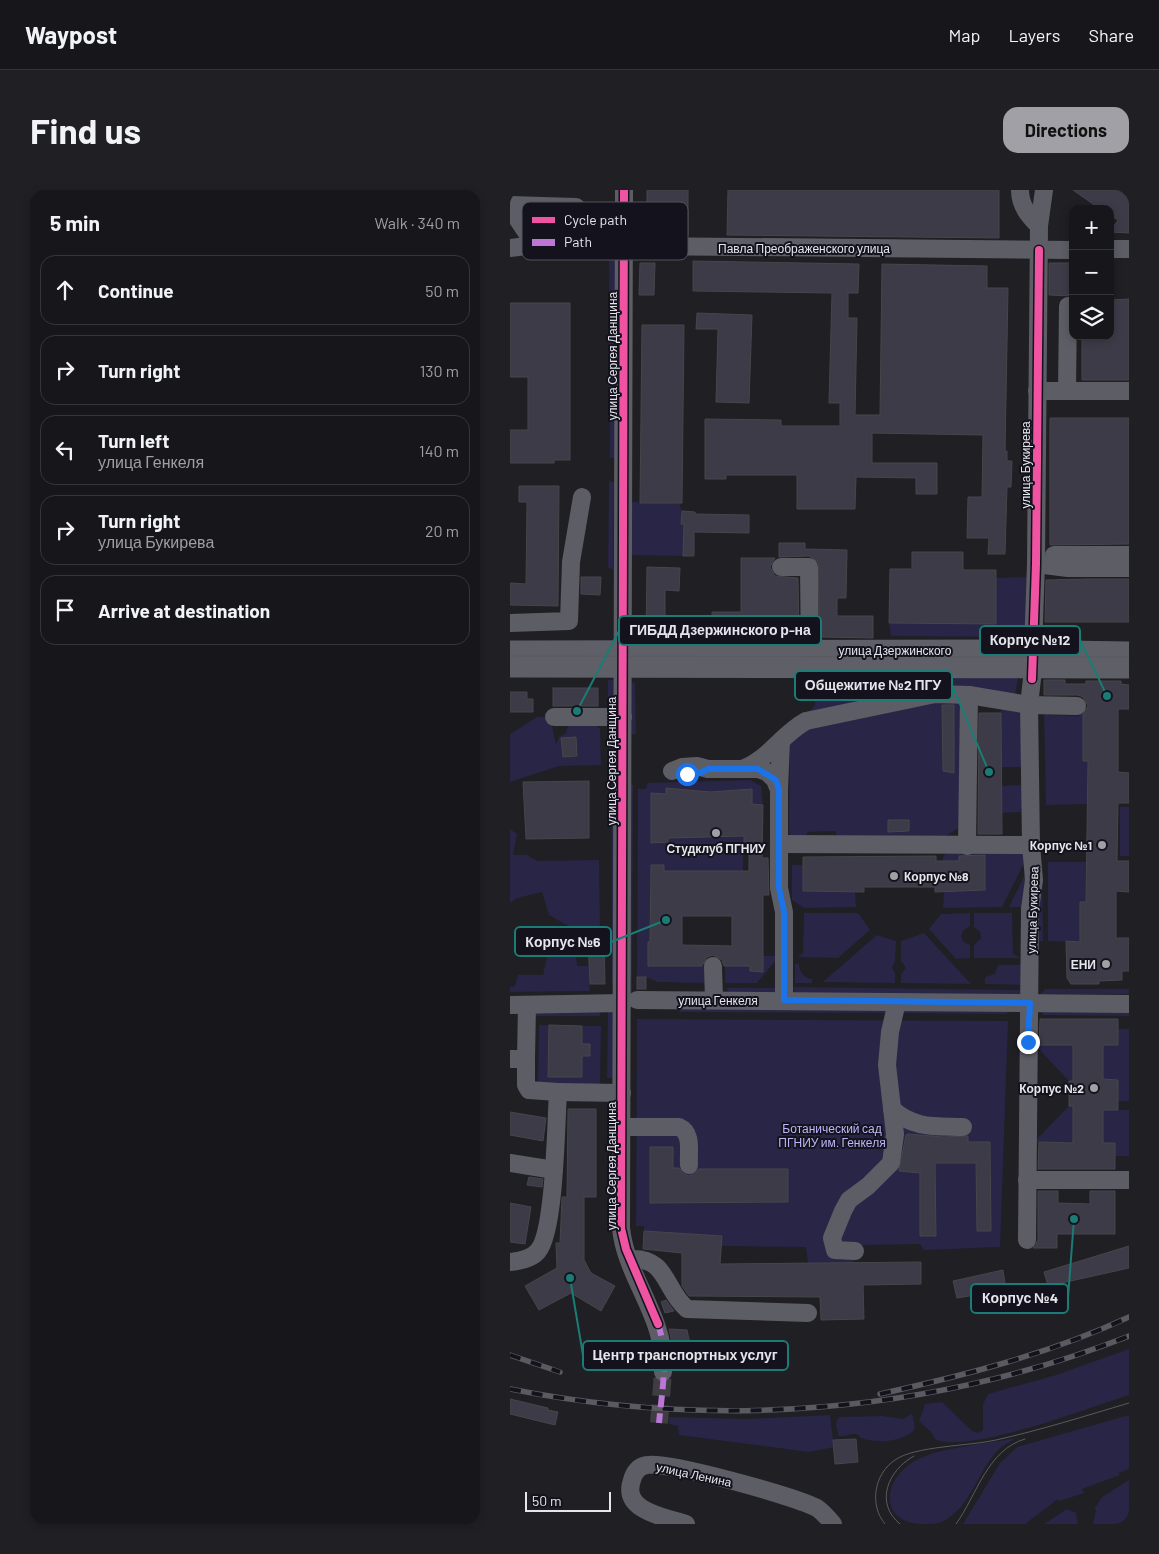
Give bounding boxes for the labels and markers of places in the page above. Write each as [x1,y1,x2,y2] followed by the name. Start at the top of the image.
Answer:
[619,616,821,645] callout: ГИБДД Дзержинского р-на
[980,626,1080,655] callout: Корпус №12
[795,671,952,700] callout: Общежитие №2 ПГУ
[710,827,722,839] marker: Студклуб ПГНИУ
[1030,838,1092,853] place label: Корпус №1
[1096,839,1108,851] marker: Корпус №1
[666,841,766,856] place label: Студклуб ПГНИУ
[904,869,969,884] place label: Корпус №8
[888,870,900,882] marker: Корпус №8
[515,927,611,956] callout: Корпус №6
[1071,957,1096,971] place label: ЕНИ
[1100,958,1112,970] marker: ЕНИ
[1019,1081,1084,1096] place label: Корпус №2
[1088,1082,1100,1094] marker: Корпус №2
[971,1284,1068,1313] callout: Корпус №4
[583,1341,788,1370] callout: Центр транспортных услуг

